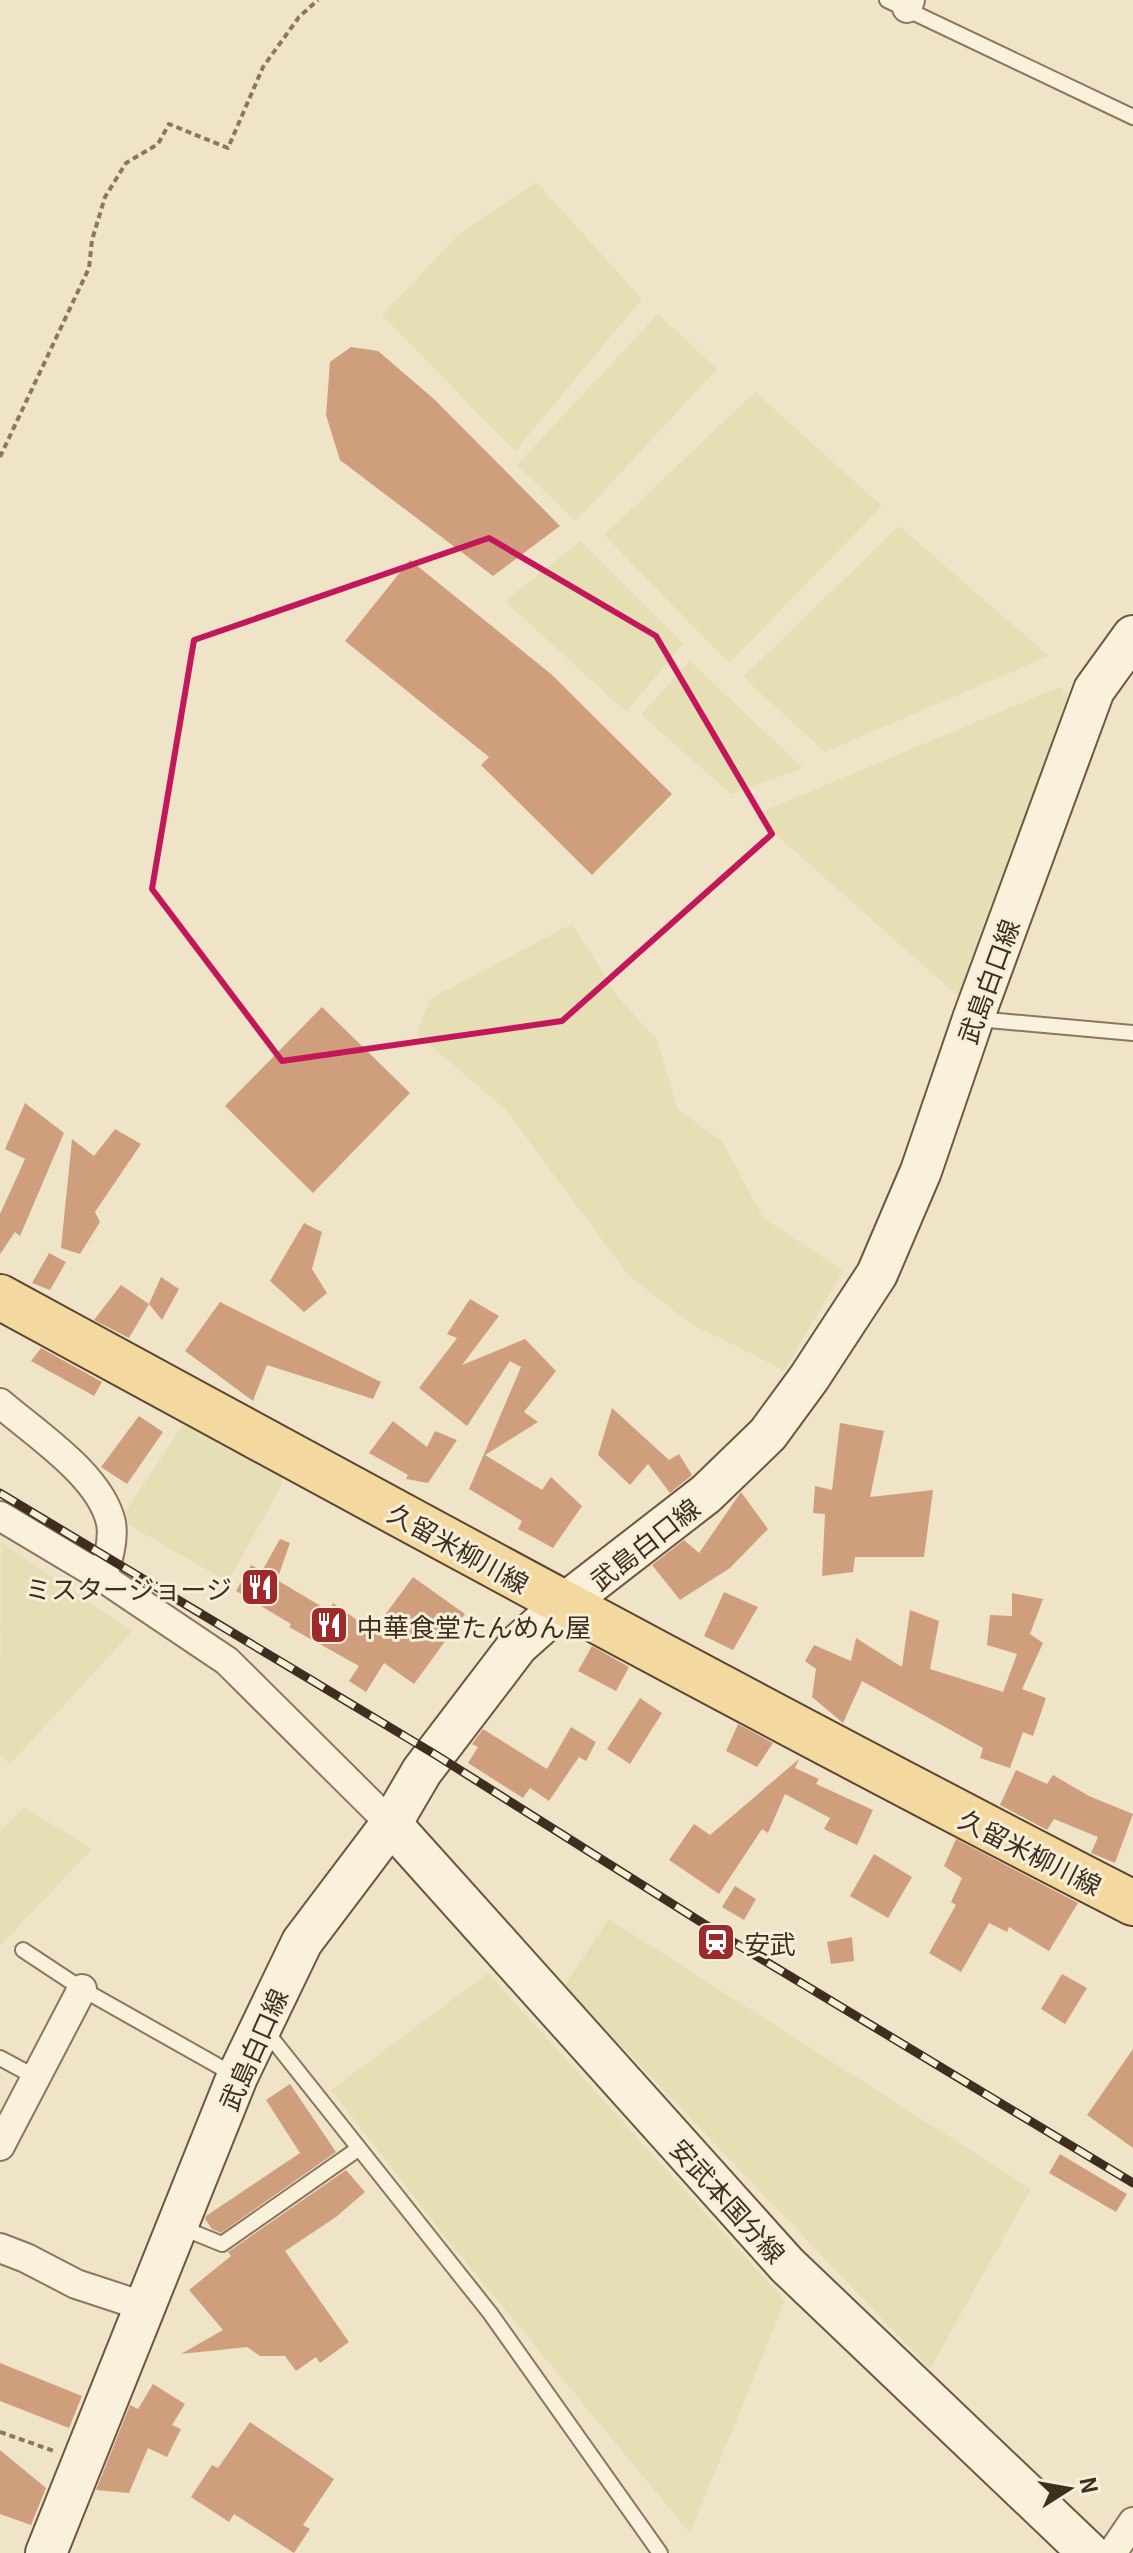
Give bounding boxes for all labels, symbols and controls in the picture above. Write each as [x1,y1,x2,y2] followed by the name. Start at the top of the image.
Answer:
[947,914,1027,1048] street label: 武島白口線
[581,1488,707,1598] street label: 武島白口線
[382,1493,536,1601] street label: 久留米柳川線
[239,1566,281,1608] restaurant icon: ミスタージョージ
[25,1569,232,1606] place label: ミスタージョージ
[308,1604,350,1646] restaurant icon: 中華食堂たんめん屋
[357,1607,591,1644] place label: 中華食堂たんめん屋
[953,1799,1109,1903] street label: 久留米柳川線
[695,1921,737,1963] station icon: 安武
[744,1924,796,1961] place label: 安武
[209,1982,295,2116] street label: 武島白口線
[663,2130,795,2270] street label: 安武本国分線
[1029,2449,1109,2529] north arrow
[1073,2474,1108,2496] text: N

